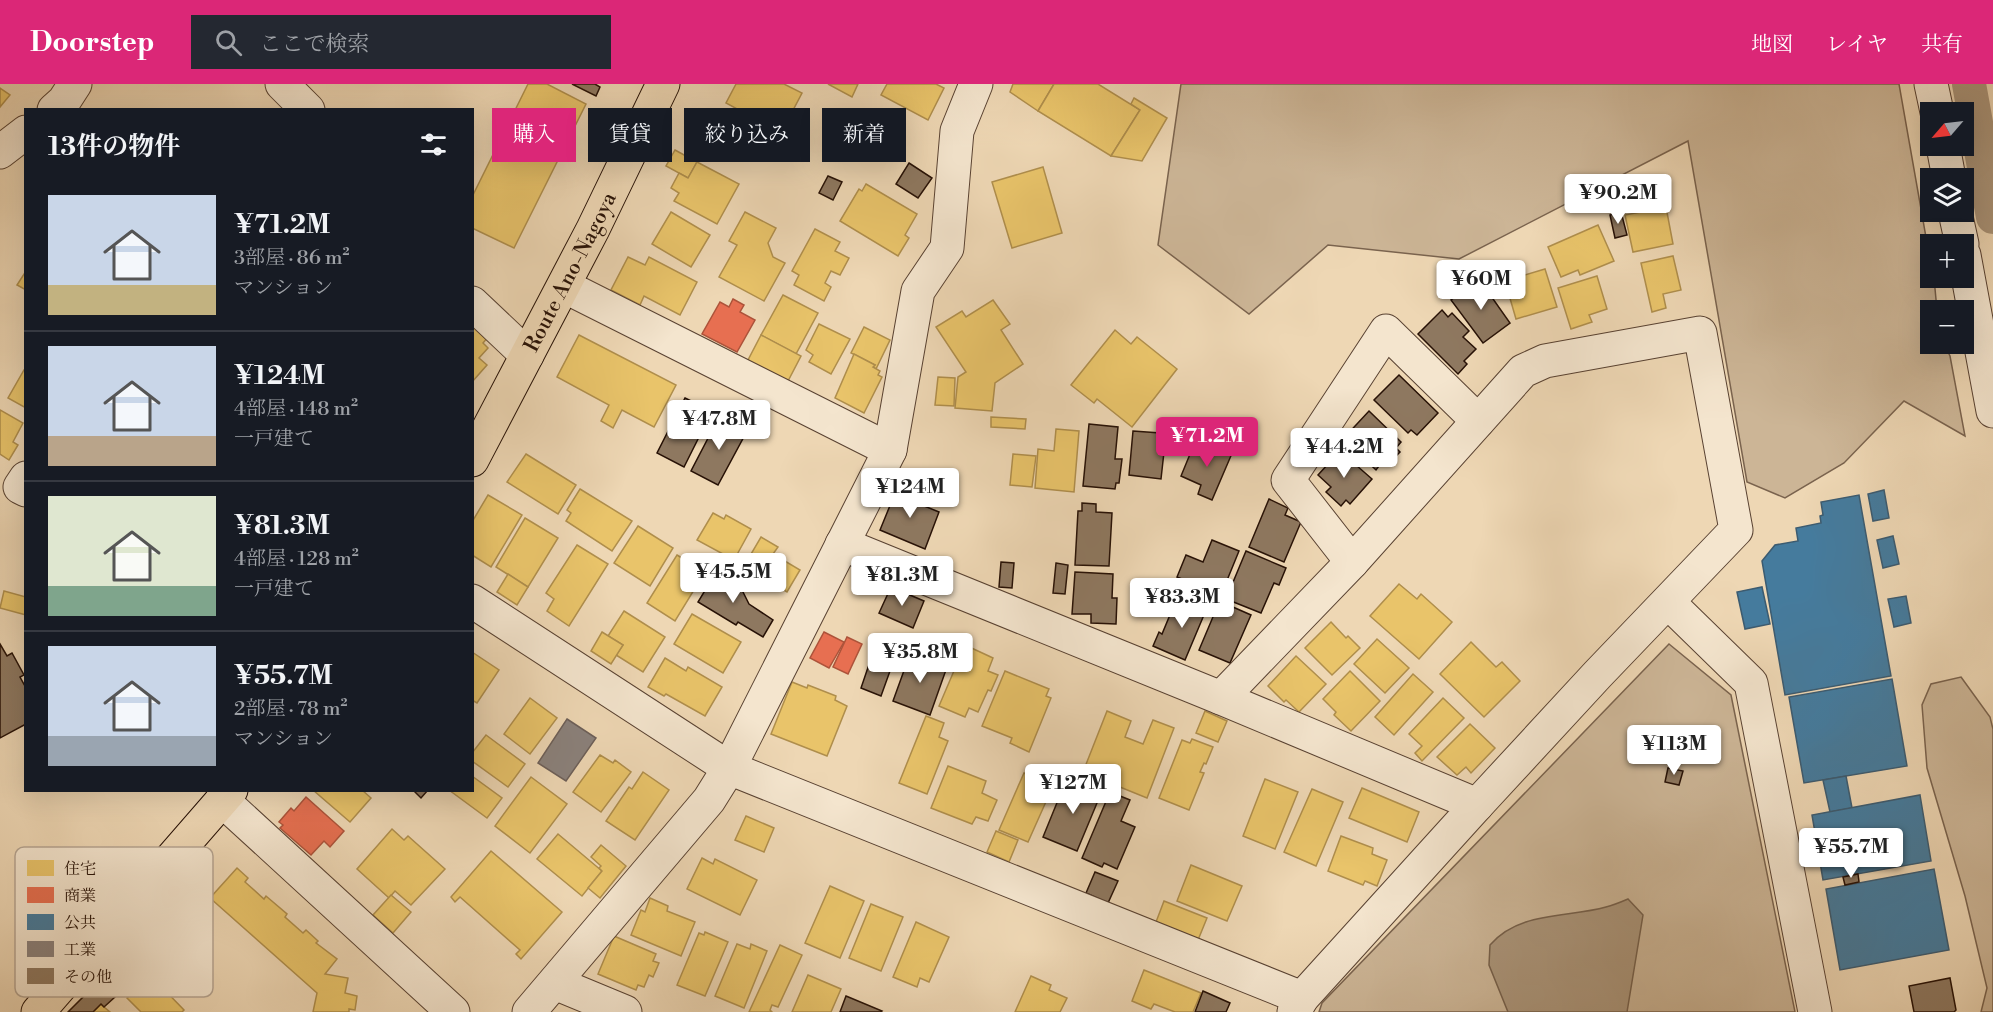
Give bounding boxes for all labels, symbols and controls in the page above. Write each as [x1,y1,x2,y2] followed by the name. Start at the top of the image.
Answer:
[191,15,611,69] search box
[30,25,155,60] text: Doorstep
[212,26,245,59] icon: search
[260,31,370,58] text: ここで検索
[1751,32,1793,58] text: 地図
[1826,32,1888,58] text: レイヤ
[1921,32,1963,58] text: 共有
[1920,102,1974,156] north arrow
[1920,102,1974,354] map controls
[492,108,576,162] chip: 購入
[588,108,672,162] chip: 賃貸
[684,108,810,162] chip: 絞り込み
[822,108,906,162] chip: 新着
[417,128,450,161] icon: filters
[48,131,180,163] text: 13件の物件
[1920,168,1974,222] button: layers
[1569,174,1667,225] pin: ¥90.2M
[1579,181,1657,206] text: ¥90.2M
[519,188,623,357] street label: Route Ano-Nagoya
[234,209,330,241] text: ¥71.2M
[96,219,168,291] icon: home
[1920,234,1974,288] button: +
[234,246,350,271] text: 3部屋 · 86 m²
[1445,260,1517,311] pin: ¥60M
[1451,267,1512,292] text: ¥60M
[234,276,333,301] text: マンション
[1920,300,1974,354] button: −
[234,360,325,392] text: ¥124M
[96,370,168,442] icon: home
[234,397,358,422] text: 4部屋 · 148 m²
[670,400,768,451] pin: ¥47.8M
[681,407,757,432] text: ¥47.8M
[1158,417,1256,468] pin: ¥71.2M
[1170,424,1244,449] text: ¥71.2M
[234,427,314,452] text: 一戸建て
[1295,428,1393,479] pin: ¥44.2M
[1305,435,1383,460] text: ¥44.2M
[868,468,952,519] pin: ¥124M
[875,475,945,500] text: ¥124M
[234,510,330,542] text: ¥81.3M
[96,520,168,592] icon: home
[234,547,359,572] text: 4部屋 · 128 m²
[684,553,782,604] pin: ¥45.5M
[853,556,951,607] pin: ¥81.3M
[694,560,772,585] text: ¥45.5M
[865,563,939,588] text: ¥81.3M
[234,577,314,602] text: 一戸建て
[1133,578,1231,629] pin: ¥83.3M
[1144,585,1220,610] text: ¥83.3M
[871,633,969,684] pin: ¥35.8M
[882,640,958,665] text: ¥35.8M
[234,660,333,692] text: ¥55.7M
[96,670,168,742] icon: home
[234,697,348,722] text: 2部屋 · 78 m²
[1632,725,1716,776] pin: ¥113M
[234,727,333,752] text: マンション
[1641,732,1707,757] text: ¥113M
[1031,764,1115,815] pin: ¥127M
[1039,771,1107,796] text: ¥127M
[1802,828,1900,879] pin: ¥55.7M
[1813,835,1889,860] text: ¥55.7M
[15,847,213,997] legend
[64,859,96,879] text: 住宅
[64,886,96,906] text: 商業
[64,913,96,933] text: 公共
[64,940,96,960] text: 工業
[64,967,112,987] text: その他

